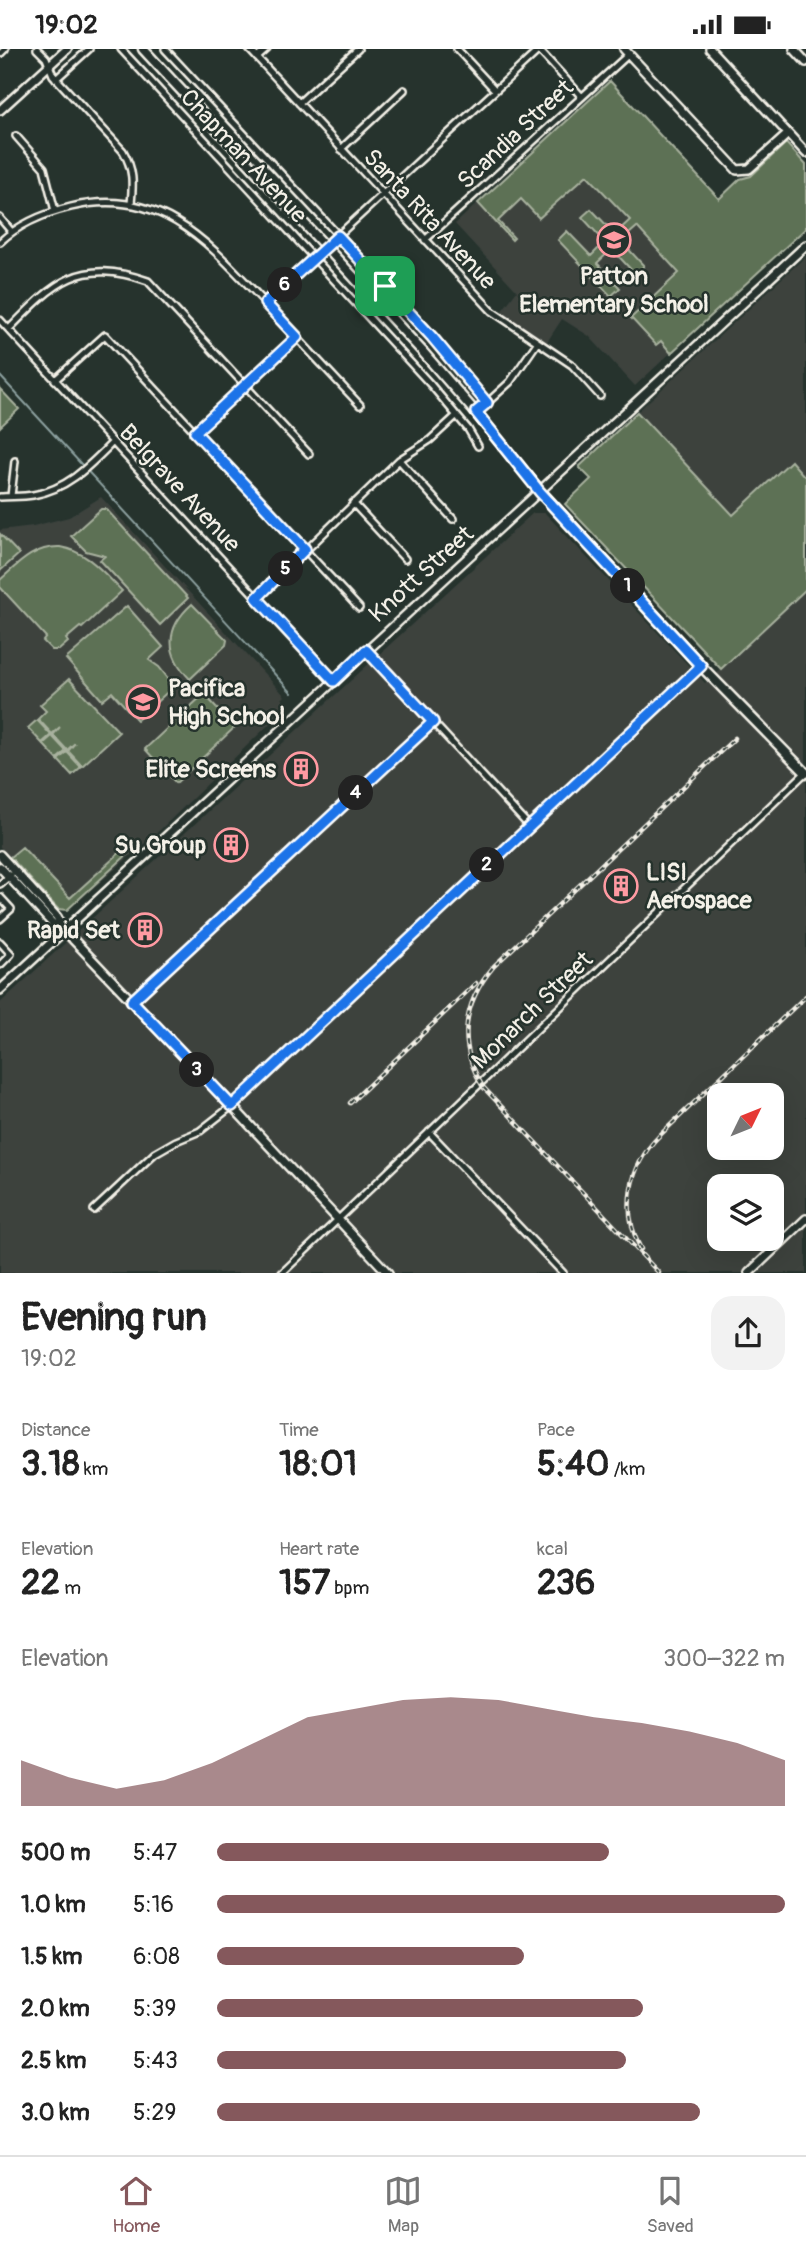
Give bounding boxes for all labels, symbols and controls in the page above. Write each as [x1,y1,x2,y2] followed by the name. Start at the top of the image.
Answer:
[35,9,98,41] text: 19:02
[451,73,579,195] street label: Scandia Street
[174,83,313,230] street label: Chapman Avenue
[357,143,502,296] street label: Santa Rita Avenue
[595,221,633,259] school or university icon: Patton Elementary School
[355,256,415,316] pin
[519,262,709,319] place label: Patton Elementary School
[268,267,302,303] pin: 6
[366,267,404,305] icon: arrive
[279,272,290,296] text: 6
[113,418,246,559] street label: Belgrave Avenue
[363,520,480,629] street label: Knott Street
[268,552,304,587] pin: 5
[280,556,291,580] text: 5
[610,569,646,603] pin: 1
[624,573,631,597] text: 1
[168,674,285,731] place label: Pacifica High School
[124,683,162,721] school or university icon: Pacifica High School
[282,750,320,788] building icon: Elite Screens
[146,755,276,784] place label: Elite Screens
[338,775,374,811] pin: 4
[350,780,361,804] text: 4
[212,826,250,864] building icon: Su Group
[114,831,206,860] place label: Su Group
[470,847,504,883] pin: 2
[481,852,492,876] text: 2
[646,858,753,915] place label: LISI Aerospace
[602,867,640,905] building icon: LISI Aerospace
[126,911,164,949] building icon: Rapid Set
[27,916,121,945] place label: Rapid Set
[466,945,599,1075] street label: Monarch Street
[180,1053,214,1087] pin: 3
[191,1057,202,1081] text: 3
[707,1083,784,1160] north arrow
[707,1083,784,1251] map controls
[707,1174,784,1251] button: layers
[21,1294,207,1342] text: Evening run
[711,1296,785,1370] button: share
[21,1344,77,1373] text: 19:02
[21,1418,90,1442] text: Distance
[279,1418,319,1442] text: Time
[537,1418,575,1442] text: Pace
[21,1442,80,1486] text: 3.18
[279,1442,357,1486] text: 18:01
[537,1442,610,1486] text: 5:40
[80,1457,108,1481] text: km
[610,1457,645,1481] text: /km
[21,1537,93,1561] text: Elevation
[279,1537,359,1561] text: Heart rate
[537,1537,568,1561] text: kcal
[21,1561,60,1605] text: 22
[279,1561,330,1605] text: 157
[537,1561,595,1605] text: 236
[60,1576,81,1600] text: m
[330,1576,369,1600] text: bpm
[21,1644,109,1673] text: Elevation
[663,1644,785,1673] text: 300–322 m
[21,1838,90,1867] text: 500 m
[133,1838,177,1867] text: 5:47
[21,1890,86,1919] text: 1.0 km
[133,1890,174,1919] text: 5:16
[21,1942,83,1971] text: 1.5 km
[133,1942,180,1971] text: 6:08
[21,1994,90,2023] text: 2.0 km
[133,1994,176,2023] text: 5:39
[21,2046,86,2075] text: 2.5 km
[133,2046,178,2075] text: 5:43
[21,2098,90,2127] text: 3.0 km
[133,2098,176,2127] text: 5:29
[112,2172,160,2238] tab: Home
[384,2172,422,2238] tab: Map
[647,2172,694,2238] tab: Saved

